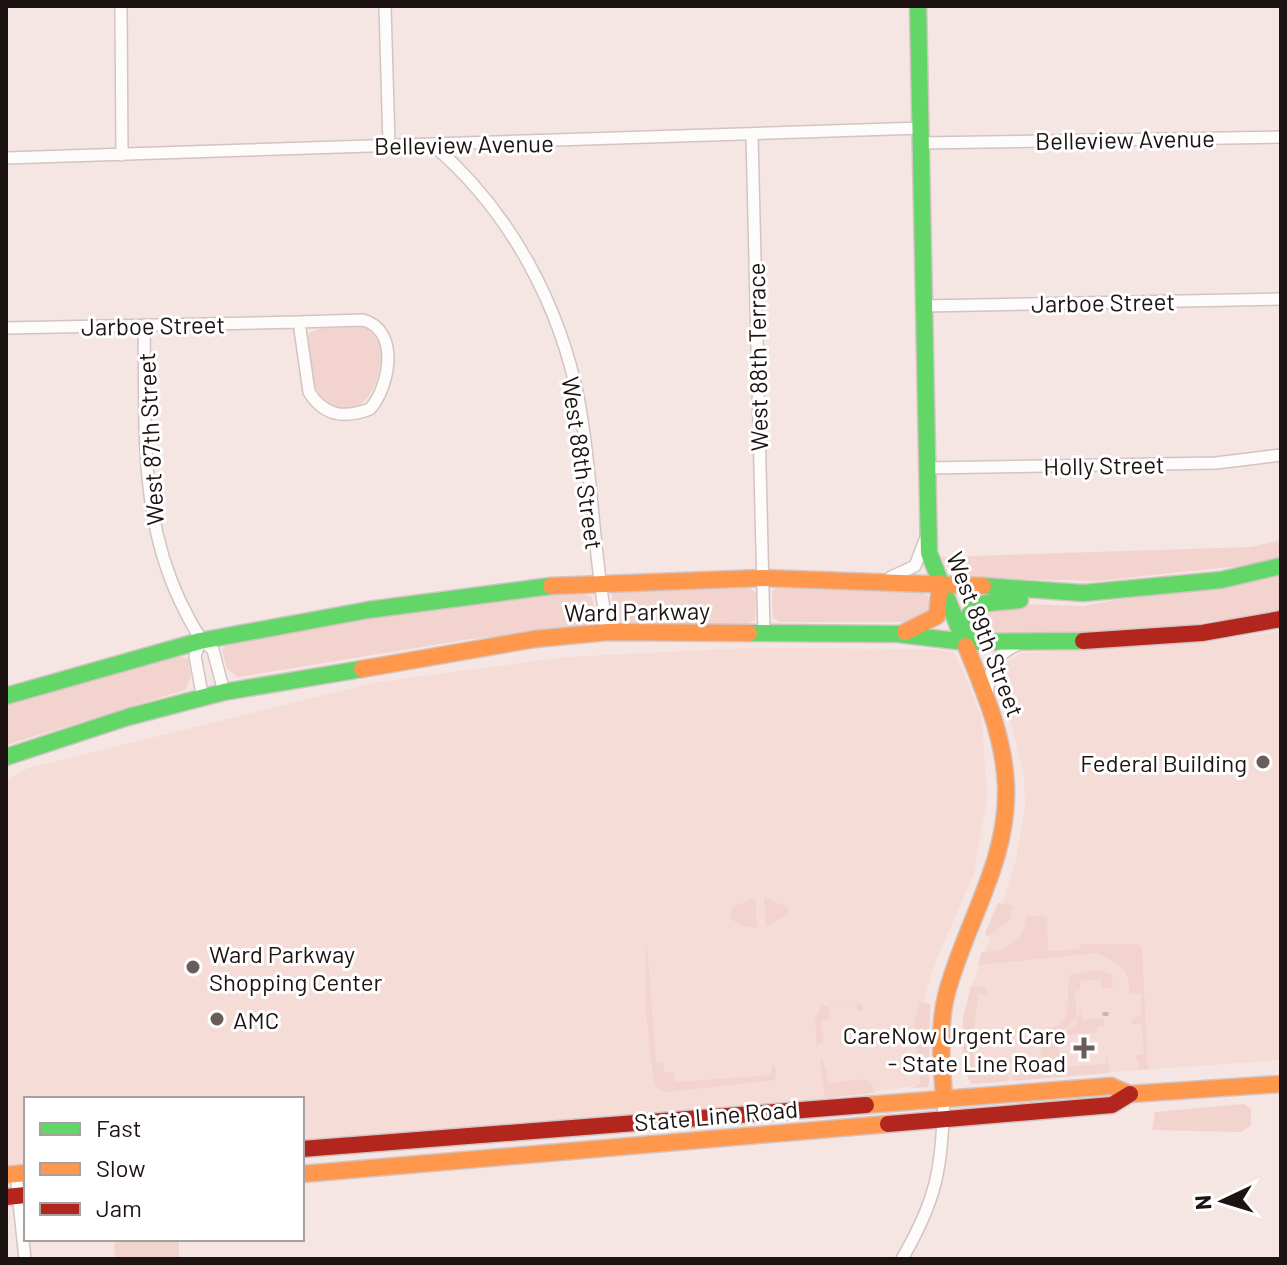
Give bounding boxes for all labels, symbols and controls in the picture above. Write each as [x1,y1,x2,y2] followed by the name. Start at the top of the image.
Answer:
[1035,123,1215,155] street label: Belleview Avenue
[374,128,554,160] street label: Belleview Avenue
[741,262,773,452] street label: West 88th Terrace
[1031,286,1175,318] street label: Jarboe Street
[81,309,225,341] street label: Jarboe Street
[131,352,169,526] street label: West 87th Street
[556,375,610,551] street label: West 88th Street
[1043,449,1165,481] street label: Holly Street
[941,547,1031,721] street label: West 89th Street
[564,595,710,627] street label: Ward Parkway
[1080,748,1247,777] place label: Federal Building
[1254,753,1272,771] marker: Federal Building
[209,939,382,996] place label: Ward Parkway Shopping Center
[184,958,202,976] marker: Ward Parkway Shopping Center
[233,1005,279,1034] place label: AMC
[208,1010,226,1028] marker: AMC
[843,1020,1066,1077] place label: CareNow Urgent Care - State Line Road
[1073,1037,1095,1059] marker: CareNow Urgent Care - State Line Road
[633,1093,799,1137] street label: State Line Road
[24,1097,304,1241] legend
[96,1113,141,1142] text: Fast
[96,1153,145,1182] text: Slow
[1183,1161,1263,1241] north arrow
[96,1193,142,1222] text: Jam
[1189,1194,1216,1211] text: N

